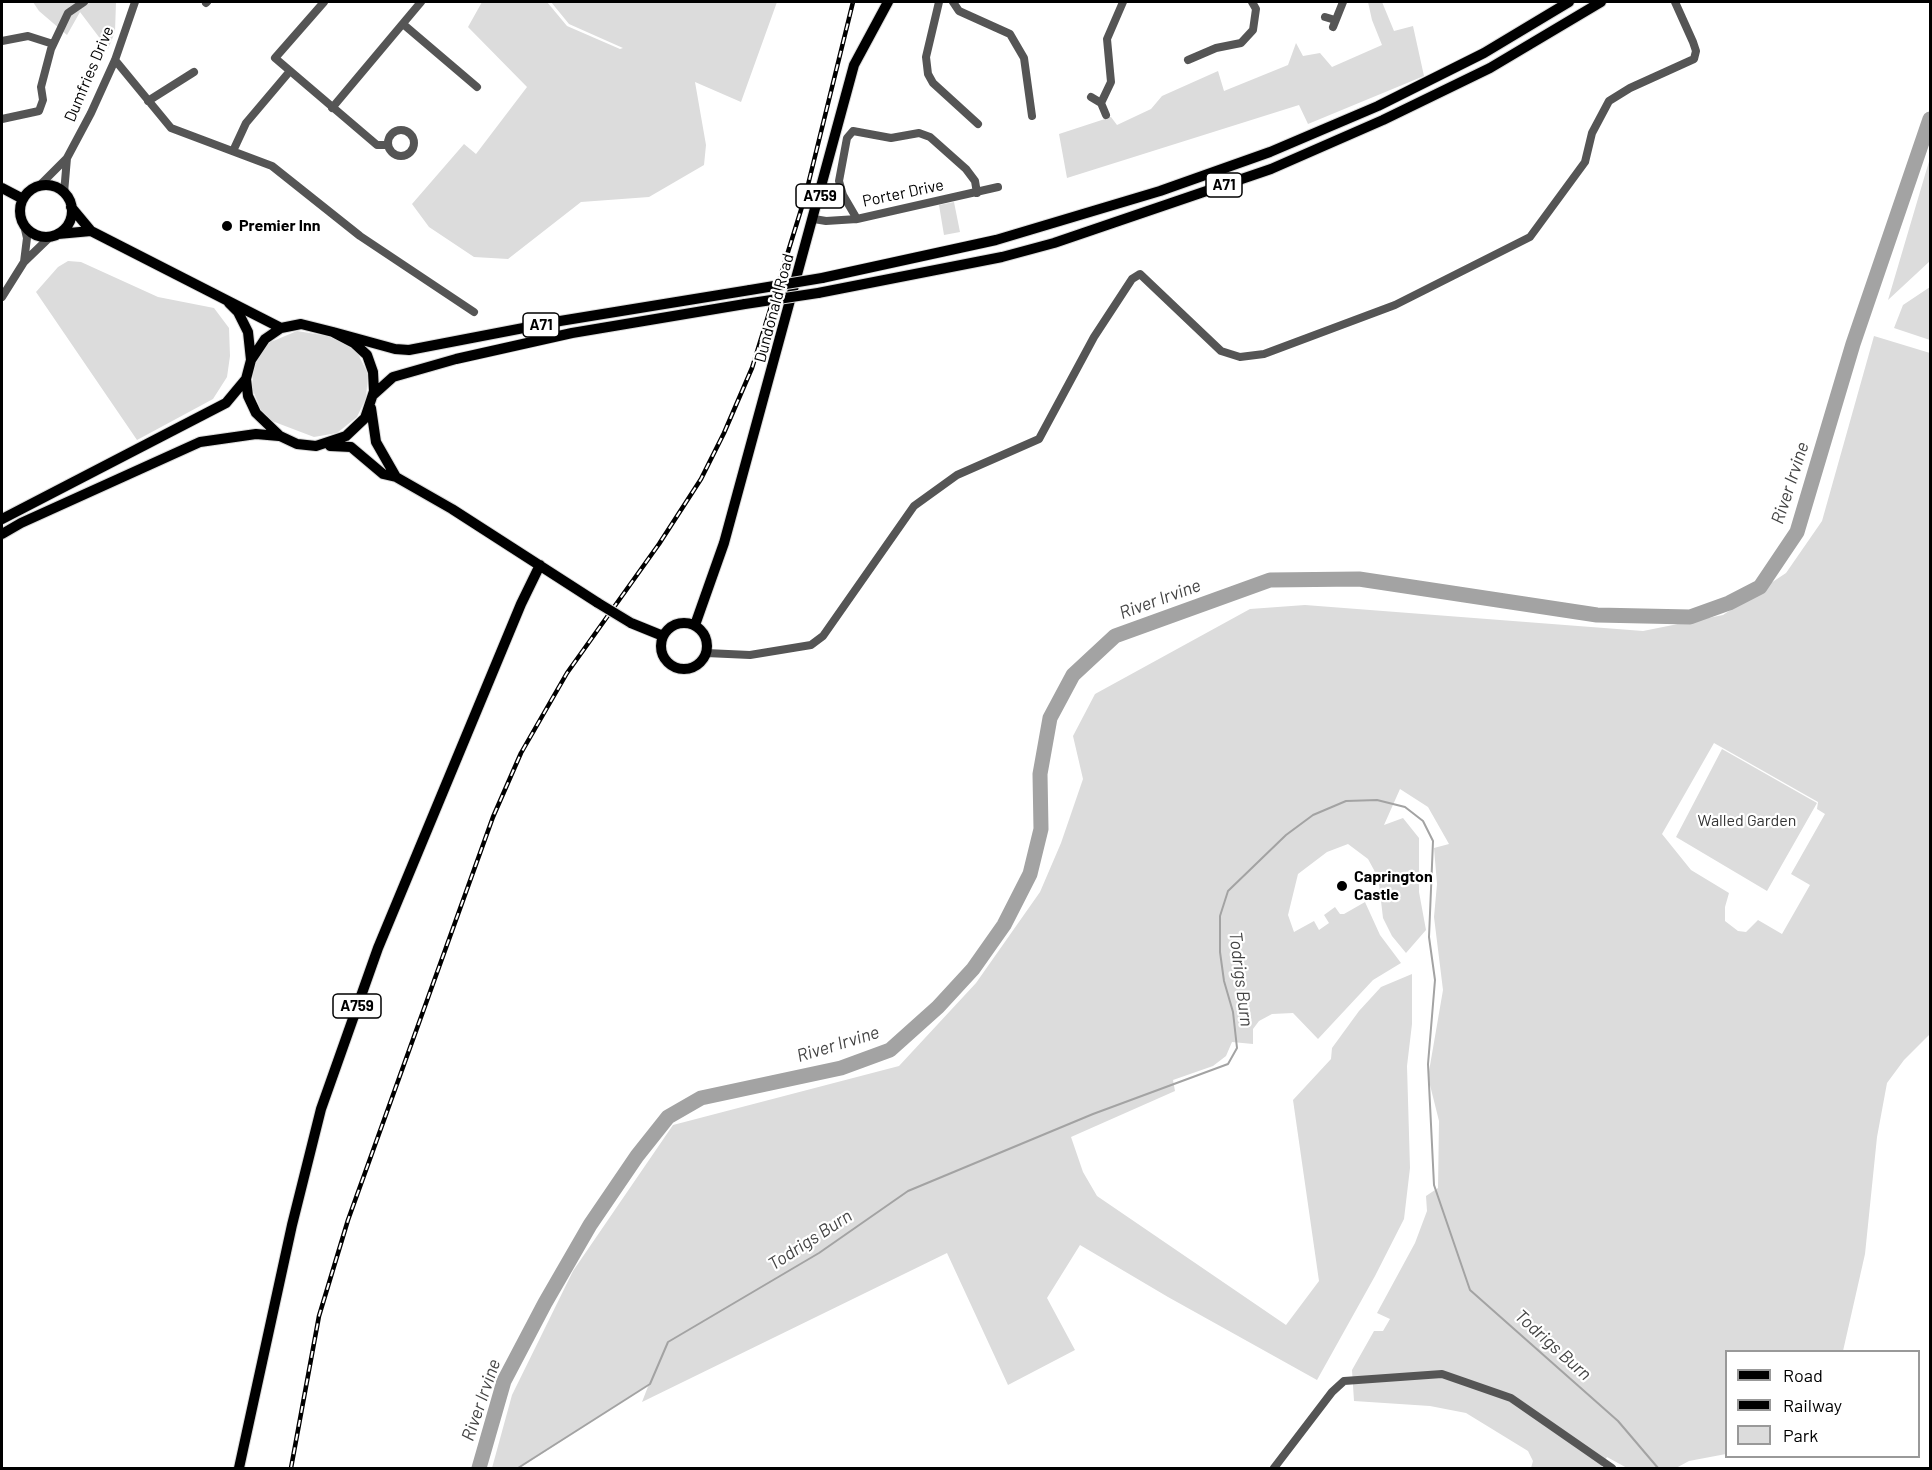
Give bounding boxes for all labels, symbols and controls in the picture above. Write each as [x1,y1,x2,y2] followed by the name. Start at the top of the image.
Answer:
[60,23,118,125] street label: Dumfries Drive
[1206,173,1242,197] road number: A71
[861,175,945,211] street label: Porter Drive
[796,184,844,208] road number: A759
[239,216,320,236] place label: Premier Inn
[220,219,234,233] marker: Premier Inn
[750,251,798,365] street label: Dundonald Road
[523,313,559,337] road number: A71
[1767,439,1813,527] water label: River Irvine
[1116,574,1204,624] water label: River Irvine
[1698,811,1796,831] park label: Walled Garden
[1354,867,1433,905] place label: Caprington Castle
[1335,879,1349,893] marker: Caprington Castle
[1224,930,1258,1028] water label: Todrigs Burn
[333,994,381,1018] road number: A759
[794,1021,882,1067] water label: River Irvine
[764,1205,856,1275] water label: Todrigs Burn
[1510,1305,1596,1385] water label: Todrigs Burn
[1725,1350,1920,1458] legend
[457,1356,505,1444] water label: River Irvine
[1783,1364,1823,1386] text: Road
[1783,1394,1842,1416] text: Railway
[1783,1424,1818,1446] text: Park

